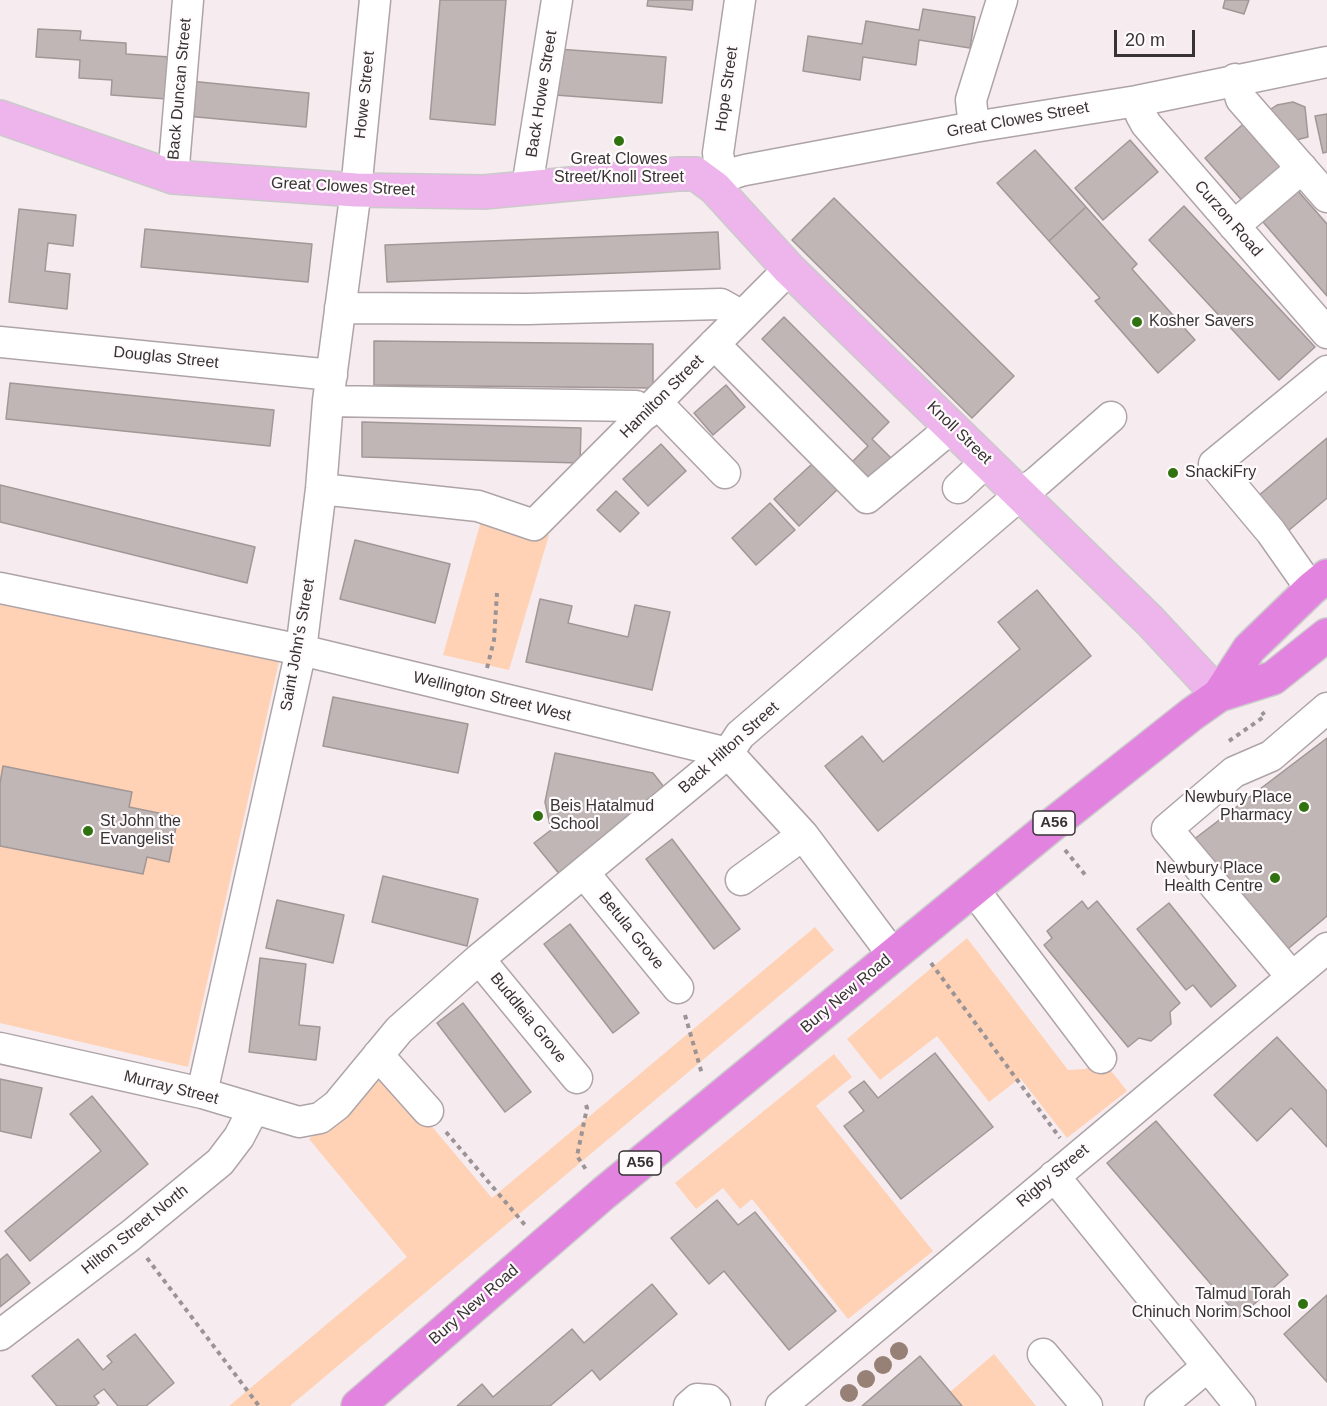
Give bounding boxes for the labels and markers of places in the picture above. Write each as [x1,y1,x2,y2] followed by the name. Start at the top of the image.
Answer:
[612,134,626,148] marker: Great Clowes Street/Knoll Street
[554,150,684,188] place label: Great Clowes Street/Knoll Street
[1149,312,1254,332] place label: Kosher Savers
[1130,315,1144,329] marker: Kosher Savers
[1185,463,1256,483] place label: SnackiFry
[1166,466,1180,480] marker: SnackiFry
[1184,788,1292,826] place label: Newbury Place Pharmacy
[550,797,654,835] place label: Beis Hatalmud School
[1297,800,1311,814] marker: Newbury Place Pharmacy
[531,809,545,823] marker: Beis Hatalmud School
[100,812,181,850] place label: St John the Evangelist
[81,824,95,838] marker: St John the Evangelist
[1155,859,1263,897] place label: Newbury Place Health Centre
[1268,871,1282,885] marker: Newbury Place Health Centre
[1132,1285,1291,1323] place label: Talmud Torah Chinuch Norim School
[1296,1297,1310,1311] marker: Talmud Torah Chinuch Norim School

